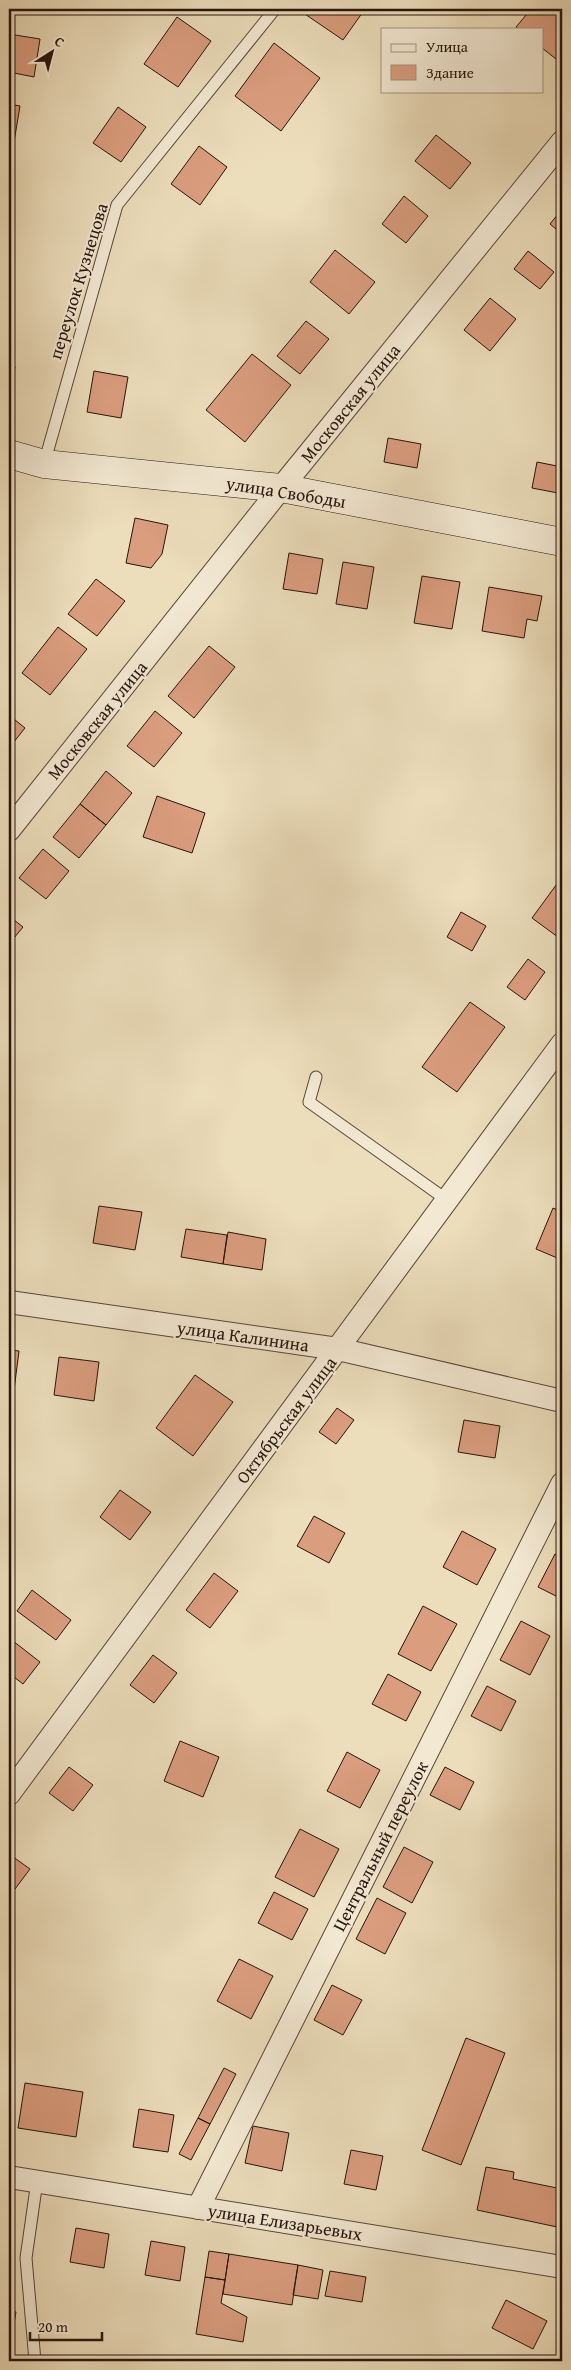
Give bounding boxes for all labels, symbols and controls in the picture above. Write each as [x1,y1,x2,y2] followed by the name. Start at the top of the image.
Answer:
[28,28,78,78] north arrow
[381,28,544,92] legend
[51,31,69,52] text: С
[426,36,469,57] text: Улица
[426,62,474,83] text: Здание
[41,199,115,362] street label: переулок Кузнецова
[293,337,407,468] street label: Московская улица
[223,469,348,515] street label: улица Свободы
[40,654,154,785] street label: Московская улица
[174,1313,311,1359] street label: улица Калинина
[229,1350,343,1489] street label: Октябрьская улица
[325,1756,435,1936] street label: Центральный переулок
[205,2196,365,2248] street label: улица Елизарьевых
[30,2310,102,2342] scale bar
[38,2316,69,2337] text: 20 m

